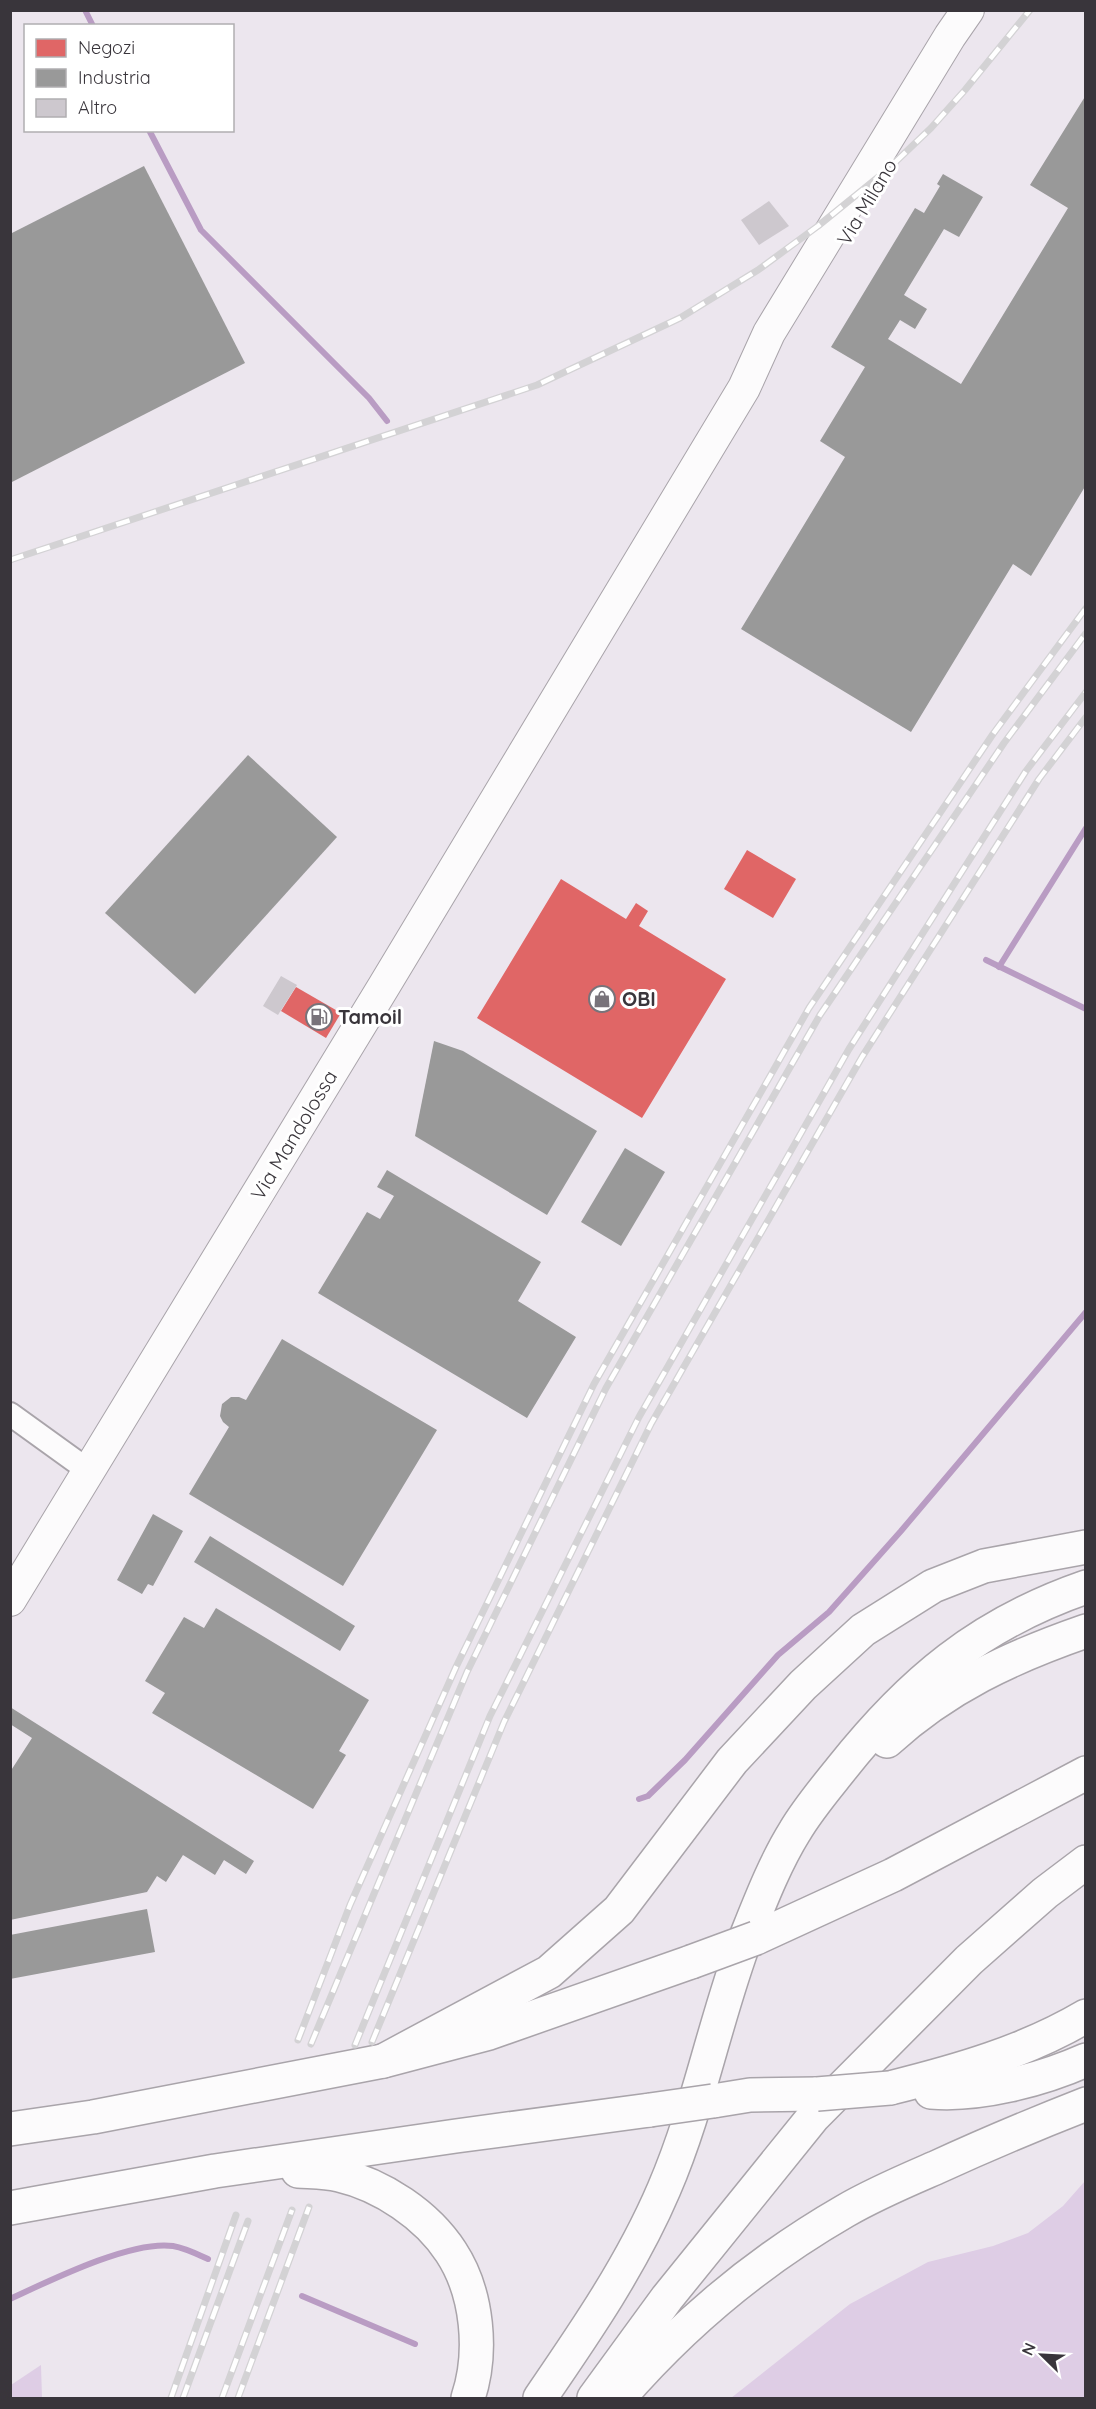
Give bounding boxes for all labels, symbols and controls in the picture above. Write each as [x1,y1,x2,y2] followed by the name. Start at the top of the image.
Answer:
[24,24,234,132] legend
[78,36,135,59] text: Negozi
[78,66,151,89] text: Industria
[78,96,117,119] text: Altro
[831,154,902,249] street label: Via Milano
[587,984,617,1014] shop icon: OBI
[622,986,656,1011] place label: OBI
[304,1002,334,1032] fuel station icon: Tamoil
[338,1004,402,1029] place label: Tamoil
[245,1065,342,1204] street label: Via Mandolossa
[1012,2325,1072,2385] north arrow
[1017,2339,1040,2358] text: N

